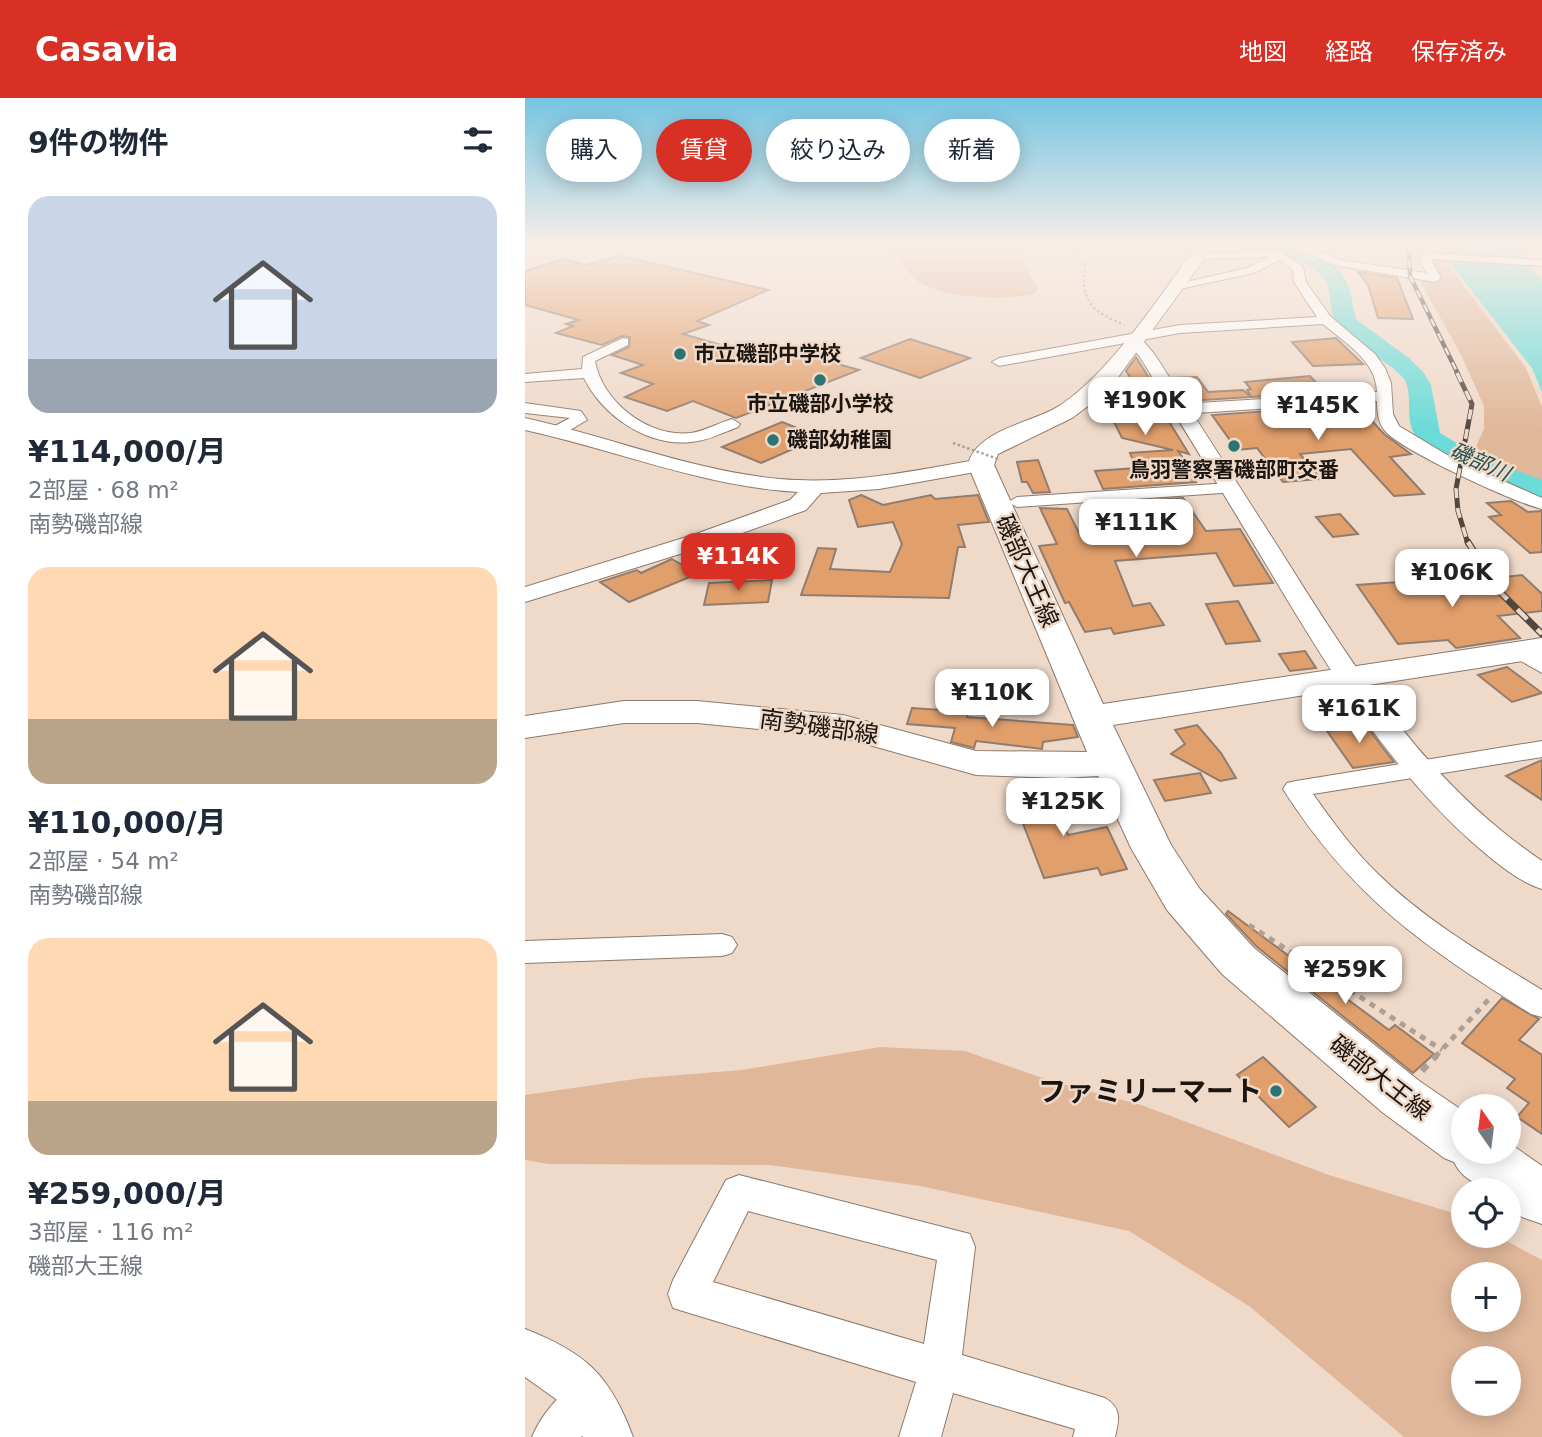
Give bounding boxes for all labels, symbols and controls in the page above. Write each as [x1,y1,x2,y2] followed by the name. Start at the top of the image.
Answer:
[35,30,179,69] text: Casavia
[1239,38,1287,66] text: 地図
[1325,38,1373,66] text: 経路
[1411,38,1507,66] text: 保存済み
[546,119,642,182] chip: 購入
[656,119,752,182] chip: 賃貸
[766,119,910,182] chip: 絞り込み
[924,119,1020,182] chip: 新着
[459,121,497,159] icon: filters
[28,125,169,160] text: 9件の物件
[200,242,326,368] icon: home
[694,342,841,366] place label: 市立磯部中学校
[672,346,688,362] marker: 市立磯部中学校
[812,372,828,388] marker: 市立磯部小学校
[1096,378,1194,437] pin: ¥190K
[1269,382,1367,442] pin: ¥145K
[1104,387,1186,413] text: ¥190K
[747,392,894,416] place label: 市立磯部小学校
[1277,392,1359,418] text: ¥145K
[787,428,892,452] place label: 磯部幼稚園
[765,432,781,448] marker: 磯部幼稚園
[28,434,226,469] text: ¥114,000/月
[1226,438,1242,454] marker: 鳥羽警察署磯部町交番
[1446,438,1515,487] water label: 磯部川
[1129,458,1339,482] place label: 鳥羽警察署磯部町交番
[28,477,179,503] text: 2部屋 · 68 m²
[1087,500,1185,559] pin: ¥111K
[1095,509,1177,535] text: ¥111K
[990,510,1064,632] street label: 磯部大王線
[28,511,143,537] text: 南勢磯部線
[689,533,787,593] pin: ¥114K
[697,543,779,569] text: ¥114K
[1403,550,1501,609] pin: ¥106K
[1411,559,1493,585] text: ¥106K
[200,613,326,739] icon: home
[943,670,1041,729] pin: ¥110K
[951,679,1033,705] text: ¥110K
[1310,686,1408,745] pin: ¥161K
[1318,695,1400,721] text: ¥161K
[758,705,880,749] street label: 南勢磯部線
[1014,778,1112,838] pin: ¥125K
[1022,788,1104,814] text: ¥125K
[28,805,226,840] text: ¥110,000/月
[28,848,179,874] text: 2部屋 · 54 m²
[28,882,143,908] text: 南勢磯部線
[1296,946,1394,1006] pin: ¥259K
[1304,956,1386,982] text: ¥259K
[200,984,326,1110] icon: home
[1324,1030,1436,1126] street label: 磯部大王線
[1038,1075,1262,1108] place label: ファミリーマート
[1268,1083,1284,1099] marker: ファミリーマート
[1451,1094,1521,1164] north arrow
[1451,1094,1521,1416] map controls
[28,1176,226,1211] text: ¥259,000/月
[1451,1178,1521,1248] button: locate
[28,1219,193,1245] text: 3部屋 · 116 m²
[28,1253,143,1279] text: 磯部大王線
[1451,1262,1521,1332] button: +
[1451,1346,1521,1416] button: −

